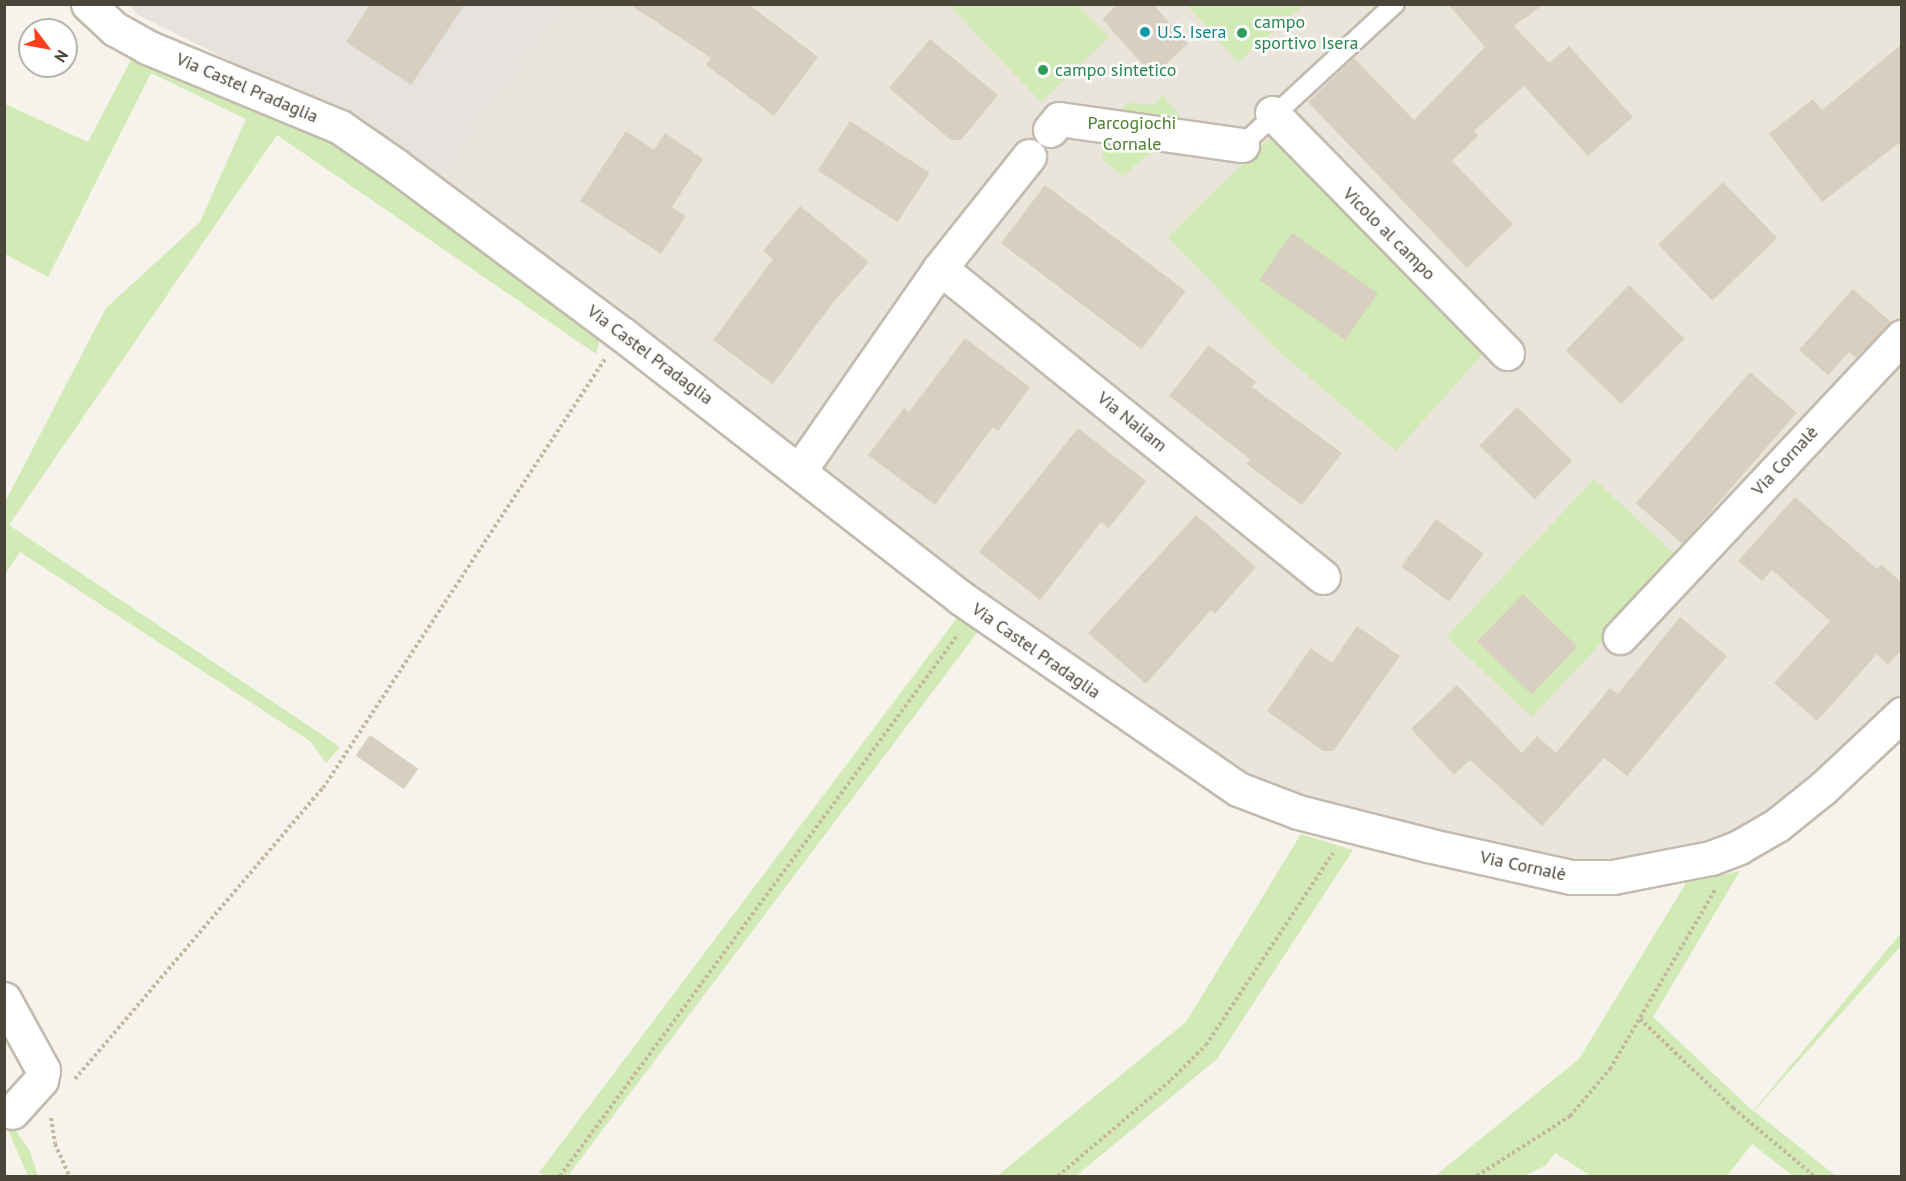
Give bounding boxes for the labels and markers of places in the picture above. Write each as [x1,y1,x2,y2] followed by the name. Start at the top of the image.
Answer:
[1254,12,1358,54] place label: campo sportivo Isera
[1157,21,1228,43] place label: U.S. Isera
[1138,25,1152,39] marker: U.S. Isera
[1235,26,1249,40] marker: campo sportivo Isera
[1055,59,1176,81] place label: campo sintetico
[1036,63,1050,77] marker: campo sintetico

